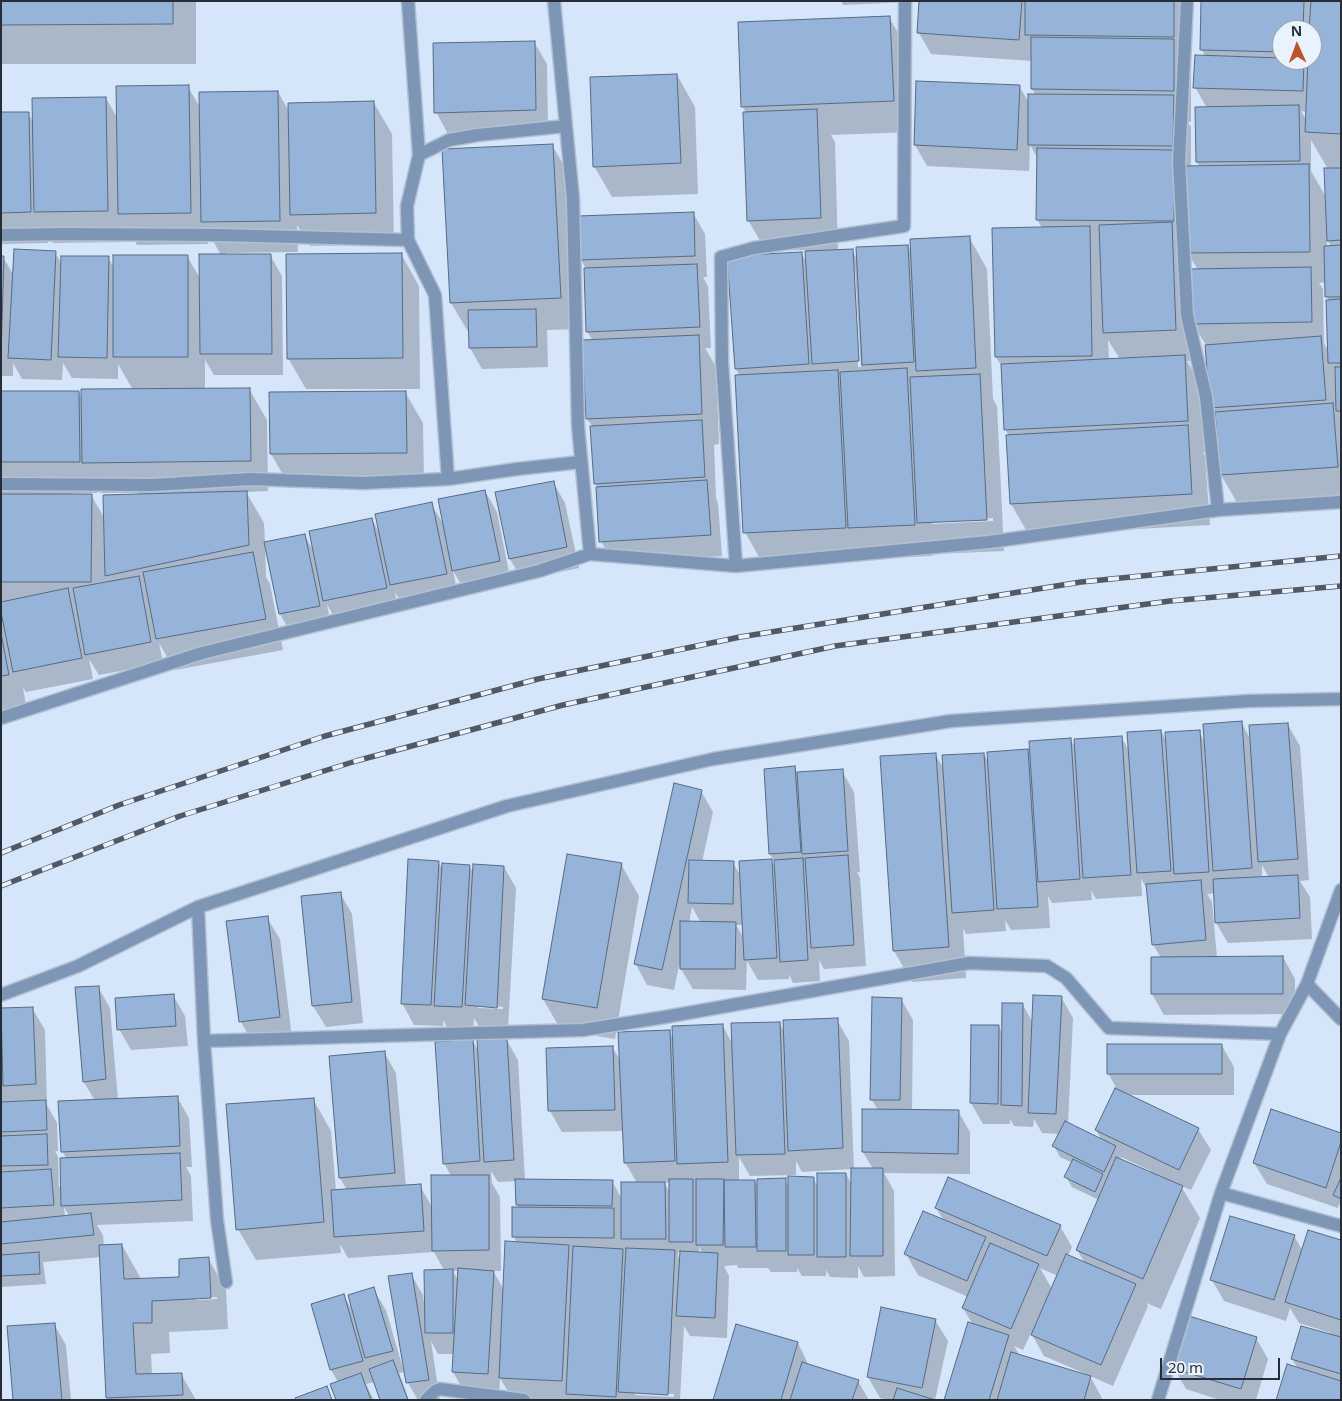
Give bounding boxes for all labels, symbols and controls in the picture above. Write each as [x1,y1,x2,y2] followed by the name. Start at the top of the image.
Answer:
[1272,20,1322,70] north arrow
[1290,21,1303,40] text: N
[1162,1348,1282,1380] scale bar
[1168,1357,1203,1377] text: 20 m

